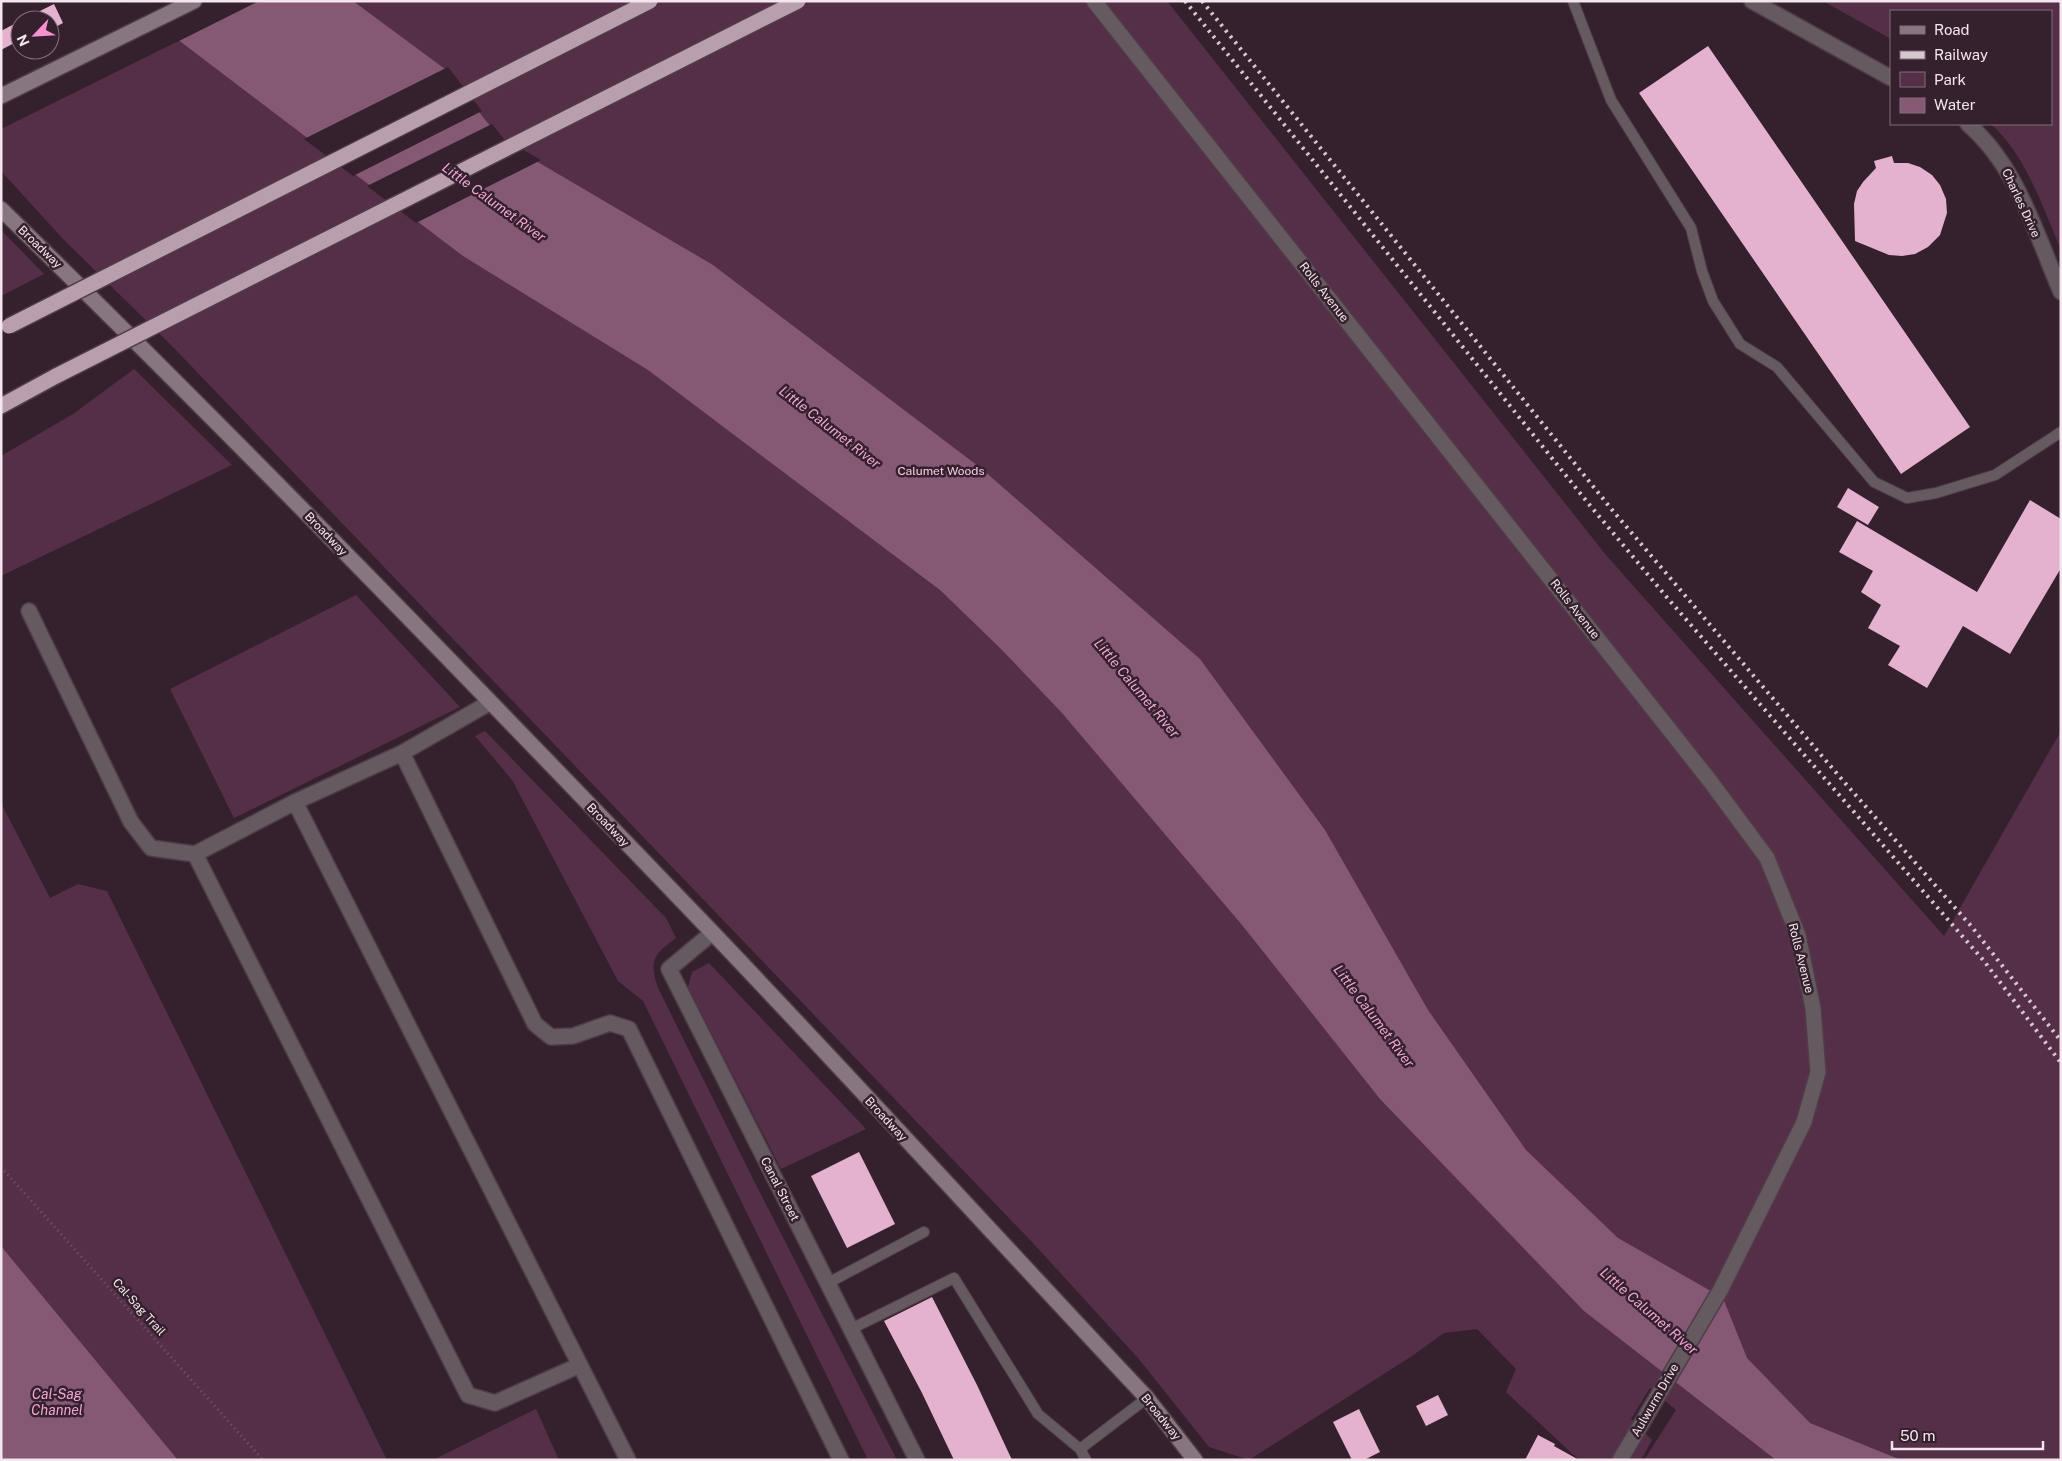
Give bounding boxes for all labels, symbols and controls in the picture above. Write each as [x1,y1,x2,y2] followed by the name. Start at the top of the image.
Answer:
[10,10,60,60] north arrow
[1890,10,2052,125] legend
[1934,21,1970,38] text: Road
[14,32,33,49] text: N
[1934,46,1988,63] text: Railway
[1934,71,1966,88] text: Park
[1934,96,1976,113] text: Water
[439,159,549,245] water label: Little Calumet River
[1999,166,2043,240] street label: Charles Drive
[15,223,65,272] street label: Broadway
[1296,259,1352,325] street label: Rolls Avenue
[776,383,884,472] water label: Little Calumet River
[897,464,985,478] park label: Calumet Woods
[302,509,351,559] street label: Broadway
[1547,576,1603,642] street label: Rolls Avenue
[1091,635,1183,741] water label: Little Calumet River
[584,800,633,850] street label: Broadway
[1786,921,1817,995] street label: Rolls Avenue
[1330,962,1418,1071] water label: Little Calumet River
[862,1094,910,1144] street label: Broadway
[758,1155,802,1224] street label: Canal Street
[1597,1264,1702,1358] water label: Little Calumet River
[110,1276,169,1339] street label: Cal-Sag Trail
[1628,1361,1682,1439] street label: Aulwurm Drive
[31,1386,83,1418] water label: Cal-Sag Channel
[1138,1391,1184,1443] street label: Broadway
[1892,1418,2043,1450] scale bar
[1900,1427,1935,1444] text: 50 m

